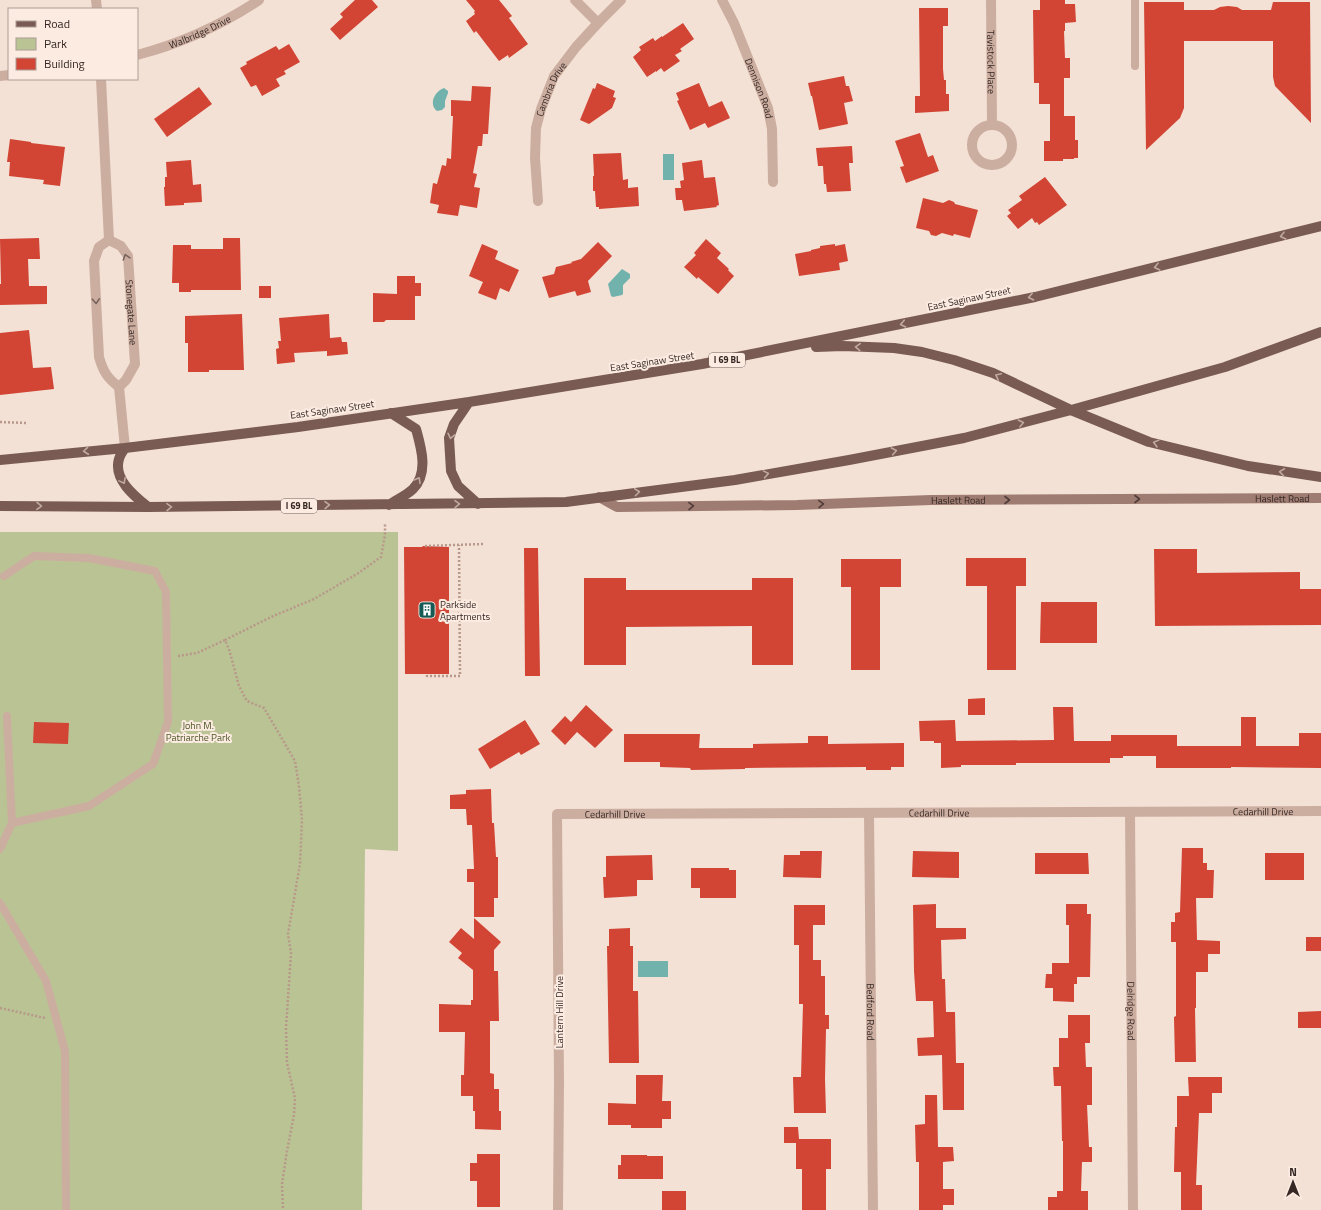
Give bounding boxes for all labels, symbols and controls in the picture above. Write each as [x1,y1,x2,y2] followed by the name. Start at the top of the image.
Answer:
[8,8,138,80] legend
[167,11,234,53] street label: Walbridge Drive
[44,14,70,33] text: Road
[983,30,999,94] street label: Tavistock Place
[44,34,67,53] text: Park
[44,54,85,73] text: Building
[741,56,777,120] street label: Dennison Road
[532,59,570,118] street label: Cambria Drive
[1280,231,1286,239] one-way arrow
[122,253,131,260] one-way arrow
[1154,262,1160,270] one-way arrow
[122,279,141,346] street label: Stonegate Lane
[926,282,1013,315] street label: East Saginaw Street
[1027,293,1034,301] one-way arrow
[91,297,100,304] one-way arrow
[900,319,907,328] one-way arrow
[855,342,861,351] one-way arrow
[609,347,696,376] street label: East Saginaw Street
[709,353,745,367] road number: I 69 BL
[994,372,1001,380] one-way arrow
[289,396,376,423] street label: East Saginaw Street
[1017,419,1024,428] one-way arrow
[447,433,455,439] one-way arrow
[1152,440,1159,448] one-way arrow
[83,447,89,456] one-way arrow
[891,448,897,456] one-way arrow
[1279,468,1285,477] one-way arrow
[763,471,769,479] one-way arrow
[119,477,126,484] one-way arrow
[414,477,421,484] one-way arrow
[634,488,640,497] one-way arrow
[1255,491,1310,506] street label: Haslett Road
[931,493,986,508] street label: Haslett Road
[1134,495,1140,503] one-way arrow
[1004,496,1010,504] one-way arrow
[281,499,317,513] road number: I 69 BL
[818,499,824,508] one-way arrow
[454,500,460,508] one-way arrow
[324,501,330,509] one-way arrow
[36,502,42,510] one-way arrow
[688,502,694,510] one-way arrow
[166,503,172,511] one-way arrow
[440,597,490,624] place label: Parkside Apartments
[417,600,437,620] building icon: Parkside Apartments
[166,718,230,745] park label: John M. Patriarche Park
[1233,804,1293,819] street label: Cedarhill Drive
[909,805,969,821] street label: Cedarhill Drive
[585,807,645,822] street label: Cedarhill Drive
[552,976,567,1048] street label: Lantern Hill Drive
[1123,982,1139,1040] street label: Delridge Road
[863,983,878,1041] street label: Bedford Road
[1273,1162,1313,1202] north arrow
[1289,1164,1297,1180] text: N

